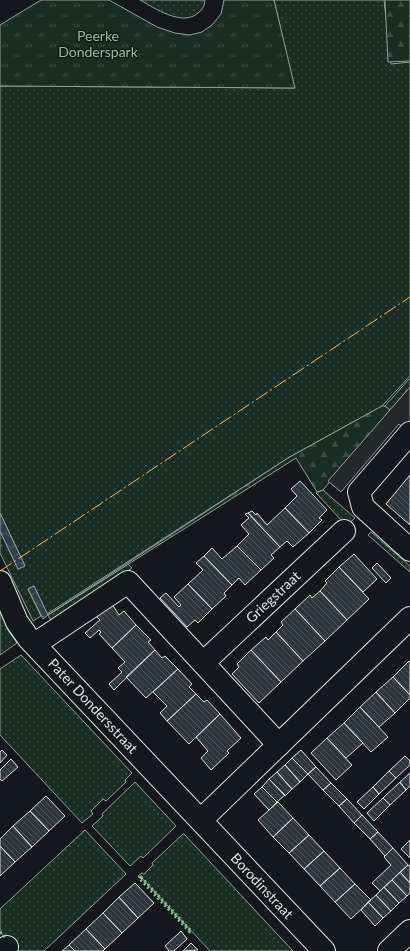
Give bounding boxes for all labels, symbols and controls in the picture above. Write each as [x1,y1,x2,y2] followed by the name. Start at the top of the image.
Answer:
[58,27,139,60] park label: Peerke Donderspark
[242,567,303,626] street label: Griegstraat
[45,655,142,757] street label: Pater Dondersstraat
[228,849,297,922] street label: Borodinstraat

